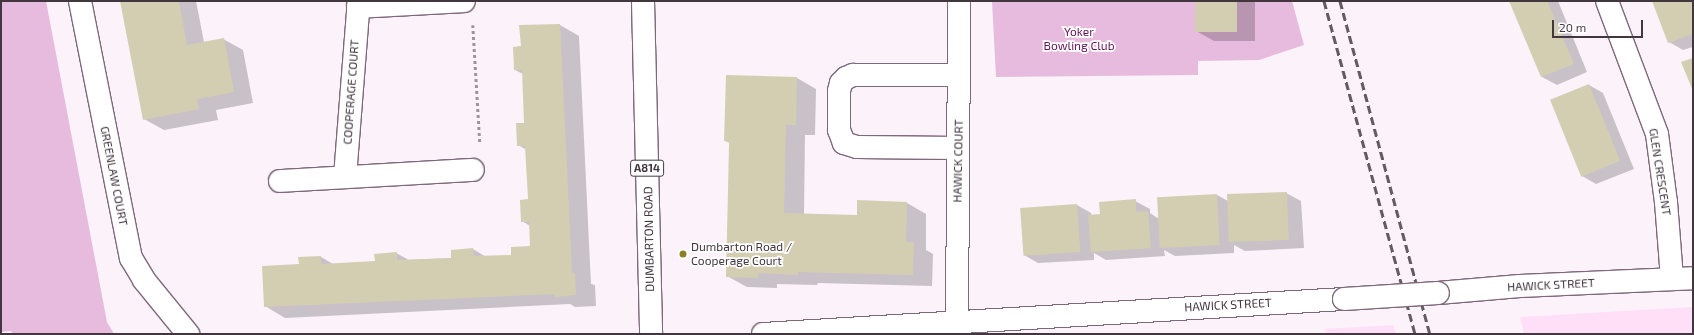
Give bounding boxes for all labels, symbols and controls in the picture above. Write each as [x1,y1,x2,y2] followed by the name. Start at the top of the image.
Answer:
[1554,12,1645,38] scale bar
[1559,20,1586,34] text: 20 m
[1043,25,1115,53] park label: Yoker Bowling Club
[340,39,362,145] street label: COOPERAGE COURT
[950,119,966,203] street label: HAWICK COURT
[97,125,131,227] street label: GREENLAW COURT
[1646,127,1674,217] street label: GLEN CRESCENT
[630,159,664,177] road number: A814
[641,186,657,292] street label: DUMBARTON ROAD
[691,240,792,268] place label: Dumbarton Road / Cooperage Court
[678,249,688,259] marker: Dumbarton Road / Cooperage Court
[1507,276,1595,294] street label: HAWICK STREET
[1184,296,1272,314] street label: HAWICK STREET

